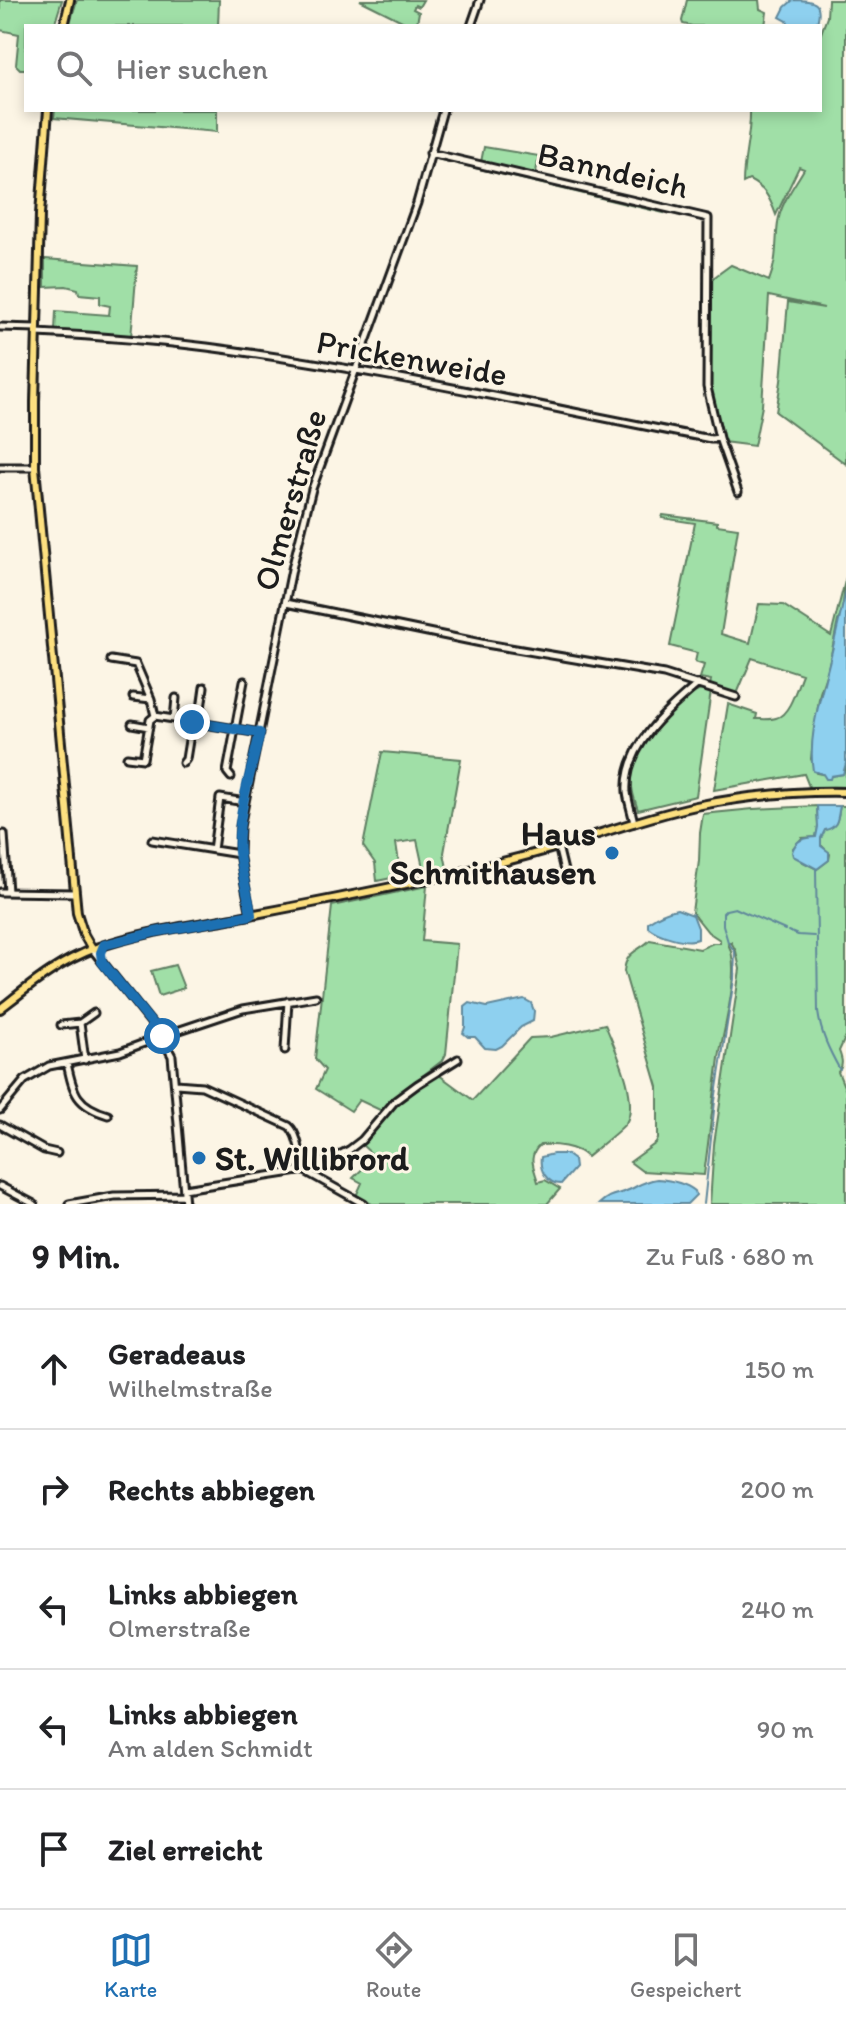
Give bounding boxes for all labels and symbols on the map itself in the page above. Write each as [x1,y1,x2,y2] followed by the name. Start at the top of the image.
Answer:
[534,133,692,207] street label: Banndeich
[313,321,511,395] street label: Prickenweide
[245,405,335,595] street label: Olmerstraße
[174,704,210,740] route end
[390,813,597,893] place label: Haus Schmithausen
[603,844,621,862] marker: Haus Schmithausen
[144,1018,180,1054] route start
[215,1138,409,1179] place label: St. Willibrord
[190,1149,208,1167] marker: St. Willibrord

